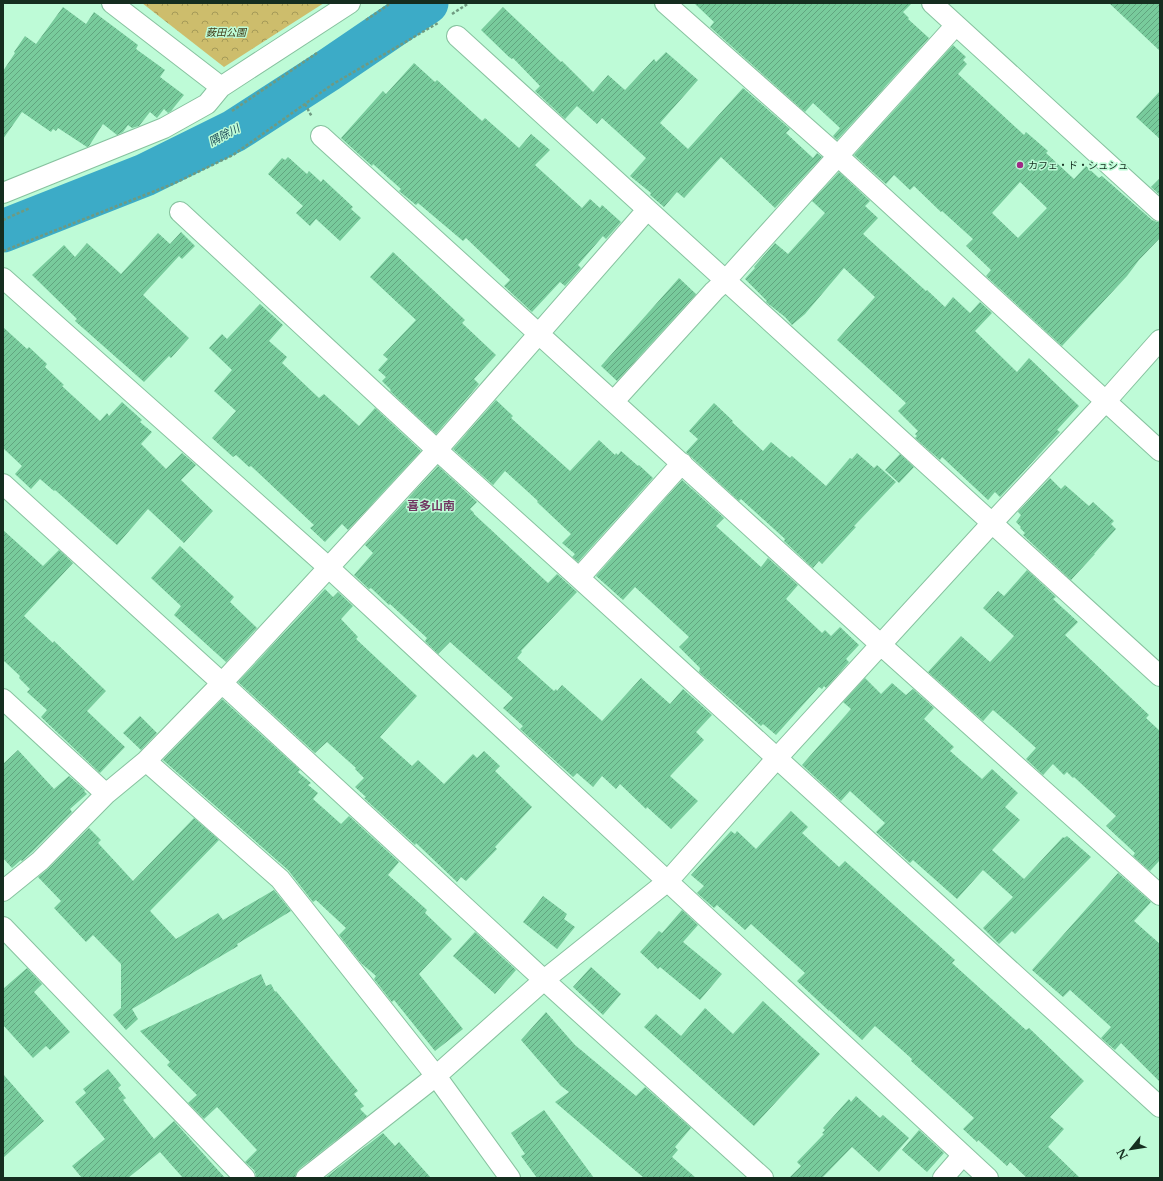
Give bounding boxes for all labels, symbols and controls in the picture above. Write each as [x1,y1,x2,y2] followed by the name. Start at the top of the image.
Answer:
[206,26,248,39] park label: 薮田公園
[206,121,243,149] water label: 隅除川
[1028,159,1128,172] place label: カフェ・ド・シュシュ
[1015,160,1025,170] marker: カフェ・ド・シュシュ
[407,498,455,513] district label: 喜多山南
[1111,1129,1151,1169] north arrow
[1113,1145,1131,1162] text: N

